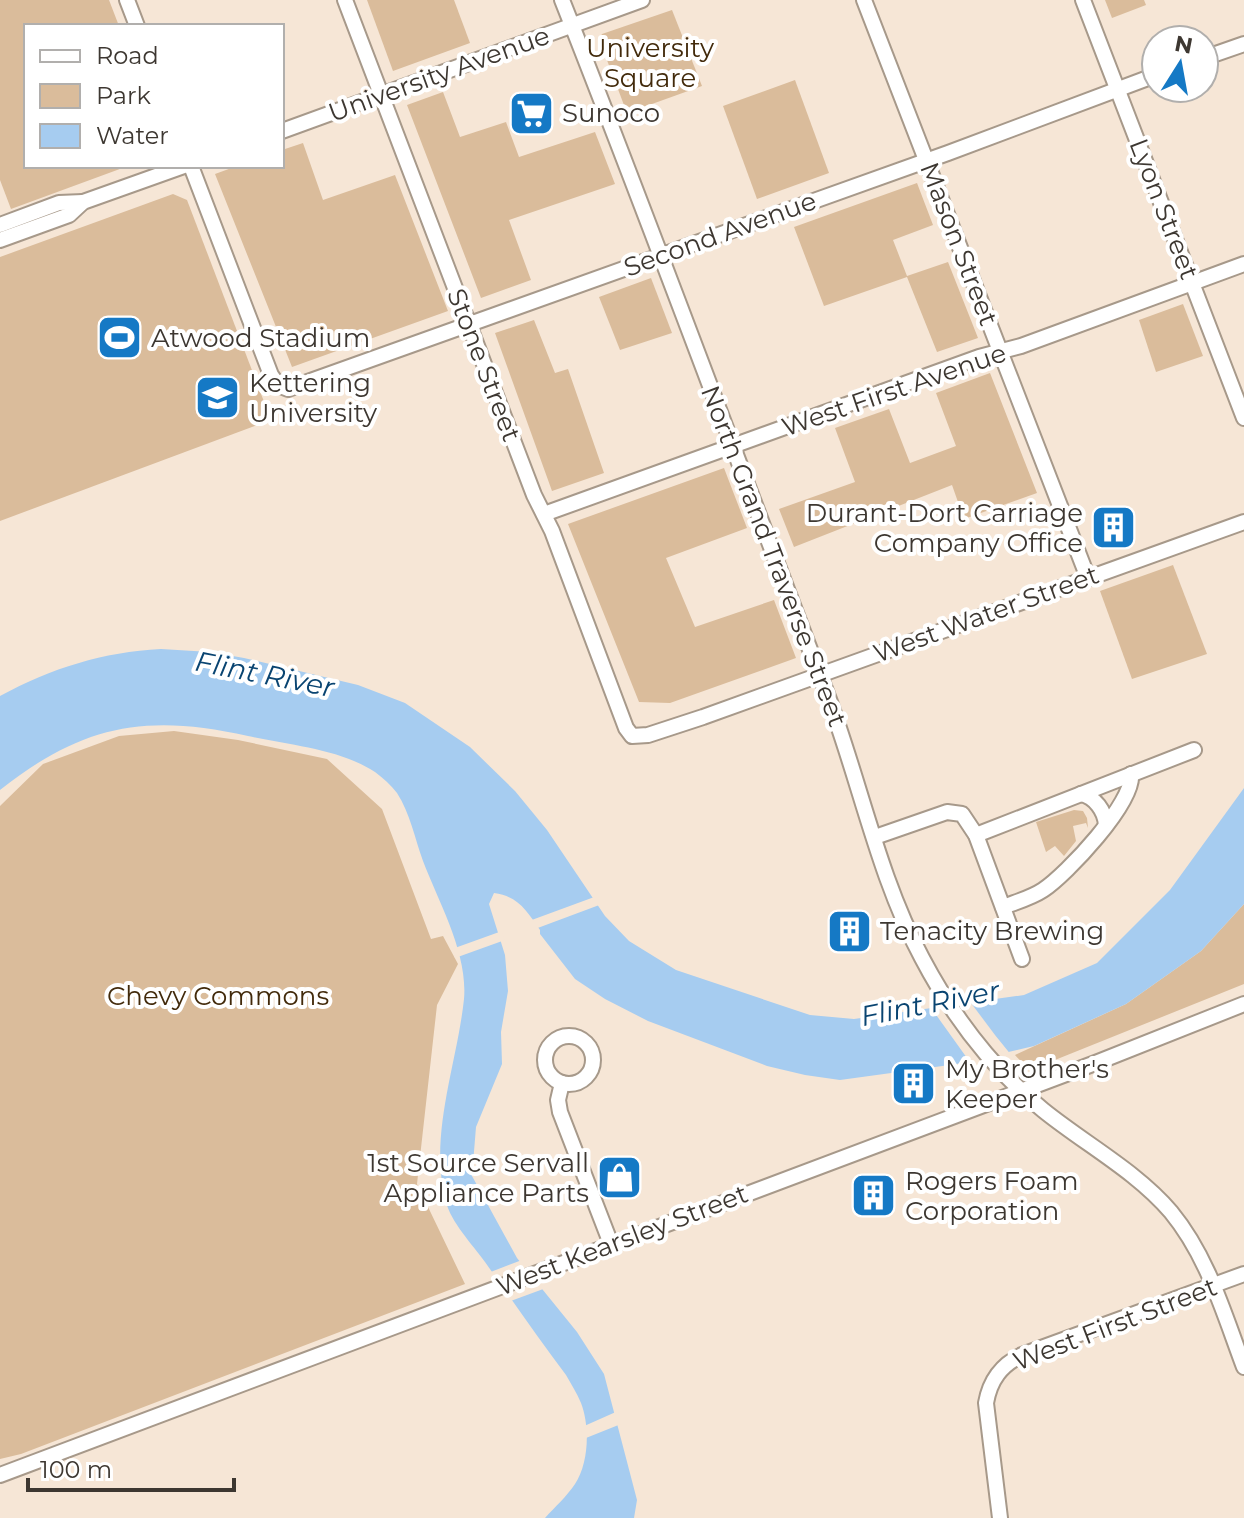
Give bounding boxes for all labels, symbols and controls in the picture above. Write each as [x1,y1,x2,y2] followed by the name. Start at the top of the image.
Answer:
[324,19,554,129] street label: University Avenue
[24,24,284,168] legend
[1140,24,1220,104] north arrow
[1172,30,1195,60] text: N
[586,32,715,94] park label: University Square
[96,41,159,70] text: Road
[96,81,151,110] text: Park
[507,89,555,137] supermarket icon: Sunoco
[562,97,660,129] place label: Sunoco
[96,121,169,150] text: Water
[1122,134,1206,284] street label: Lyon Street
[913,158,1005,330] street label: Mason Street
[619,184,821,284] street label: Second Avenue
[440,284,528,446] street label: Stone Street
[96,314,144,362] sports icon: Atwood Stadium
[151,322,370,354] place label: Atwood Stadium
[778,337,1010,443] street label: West First Avenue
[249,367,378,429] place label: Kettering University
[194,374,242,422] school or university icon: Kettering University
[694,381,854,731] street label: North Grand Traverse Street
[806,497,1083,559] place label: Durant-Dort Carriage Company Office
[1090,504,1138,552] building icon: Durant-Dort Carriage Company Office
[869,558,1103,670] street label: West Water Street
[192,644,338,704] water label: Flint River
[825,907,873,955] building icon: Tenacity Brewing
[880,915,1104,947] place label: Tenacity Brewing
[857,973,1003,1033] water label: Flint River
[107,980,329,1012] park label: Chevy Commons
[945,1053,1109,1115] place label: My Brother's Keeper
[890,1060,938,1108] building icon: My Brother's Keeper
[367,1147,589,1209] place label: 1st Source Servall Appliance Parts
[596,1154,644,1202] shop icon: 1st Source Servall Appliance Parts
[905,1165,1079,1227] place label: Rogers Foam Corporation
[850,1172,898,1220] building icon: Rogers Foam Corporation
[492,1177,752,1303] street label: West Kearsley Street
[1009,1270,1221,1378] street label: West First Street
[28,1442,234,1492] scale bar
[40,1455,112,1484] text: 100 m

